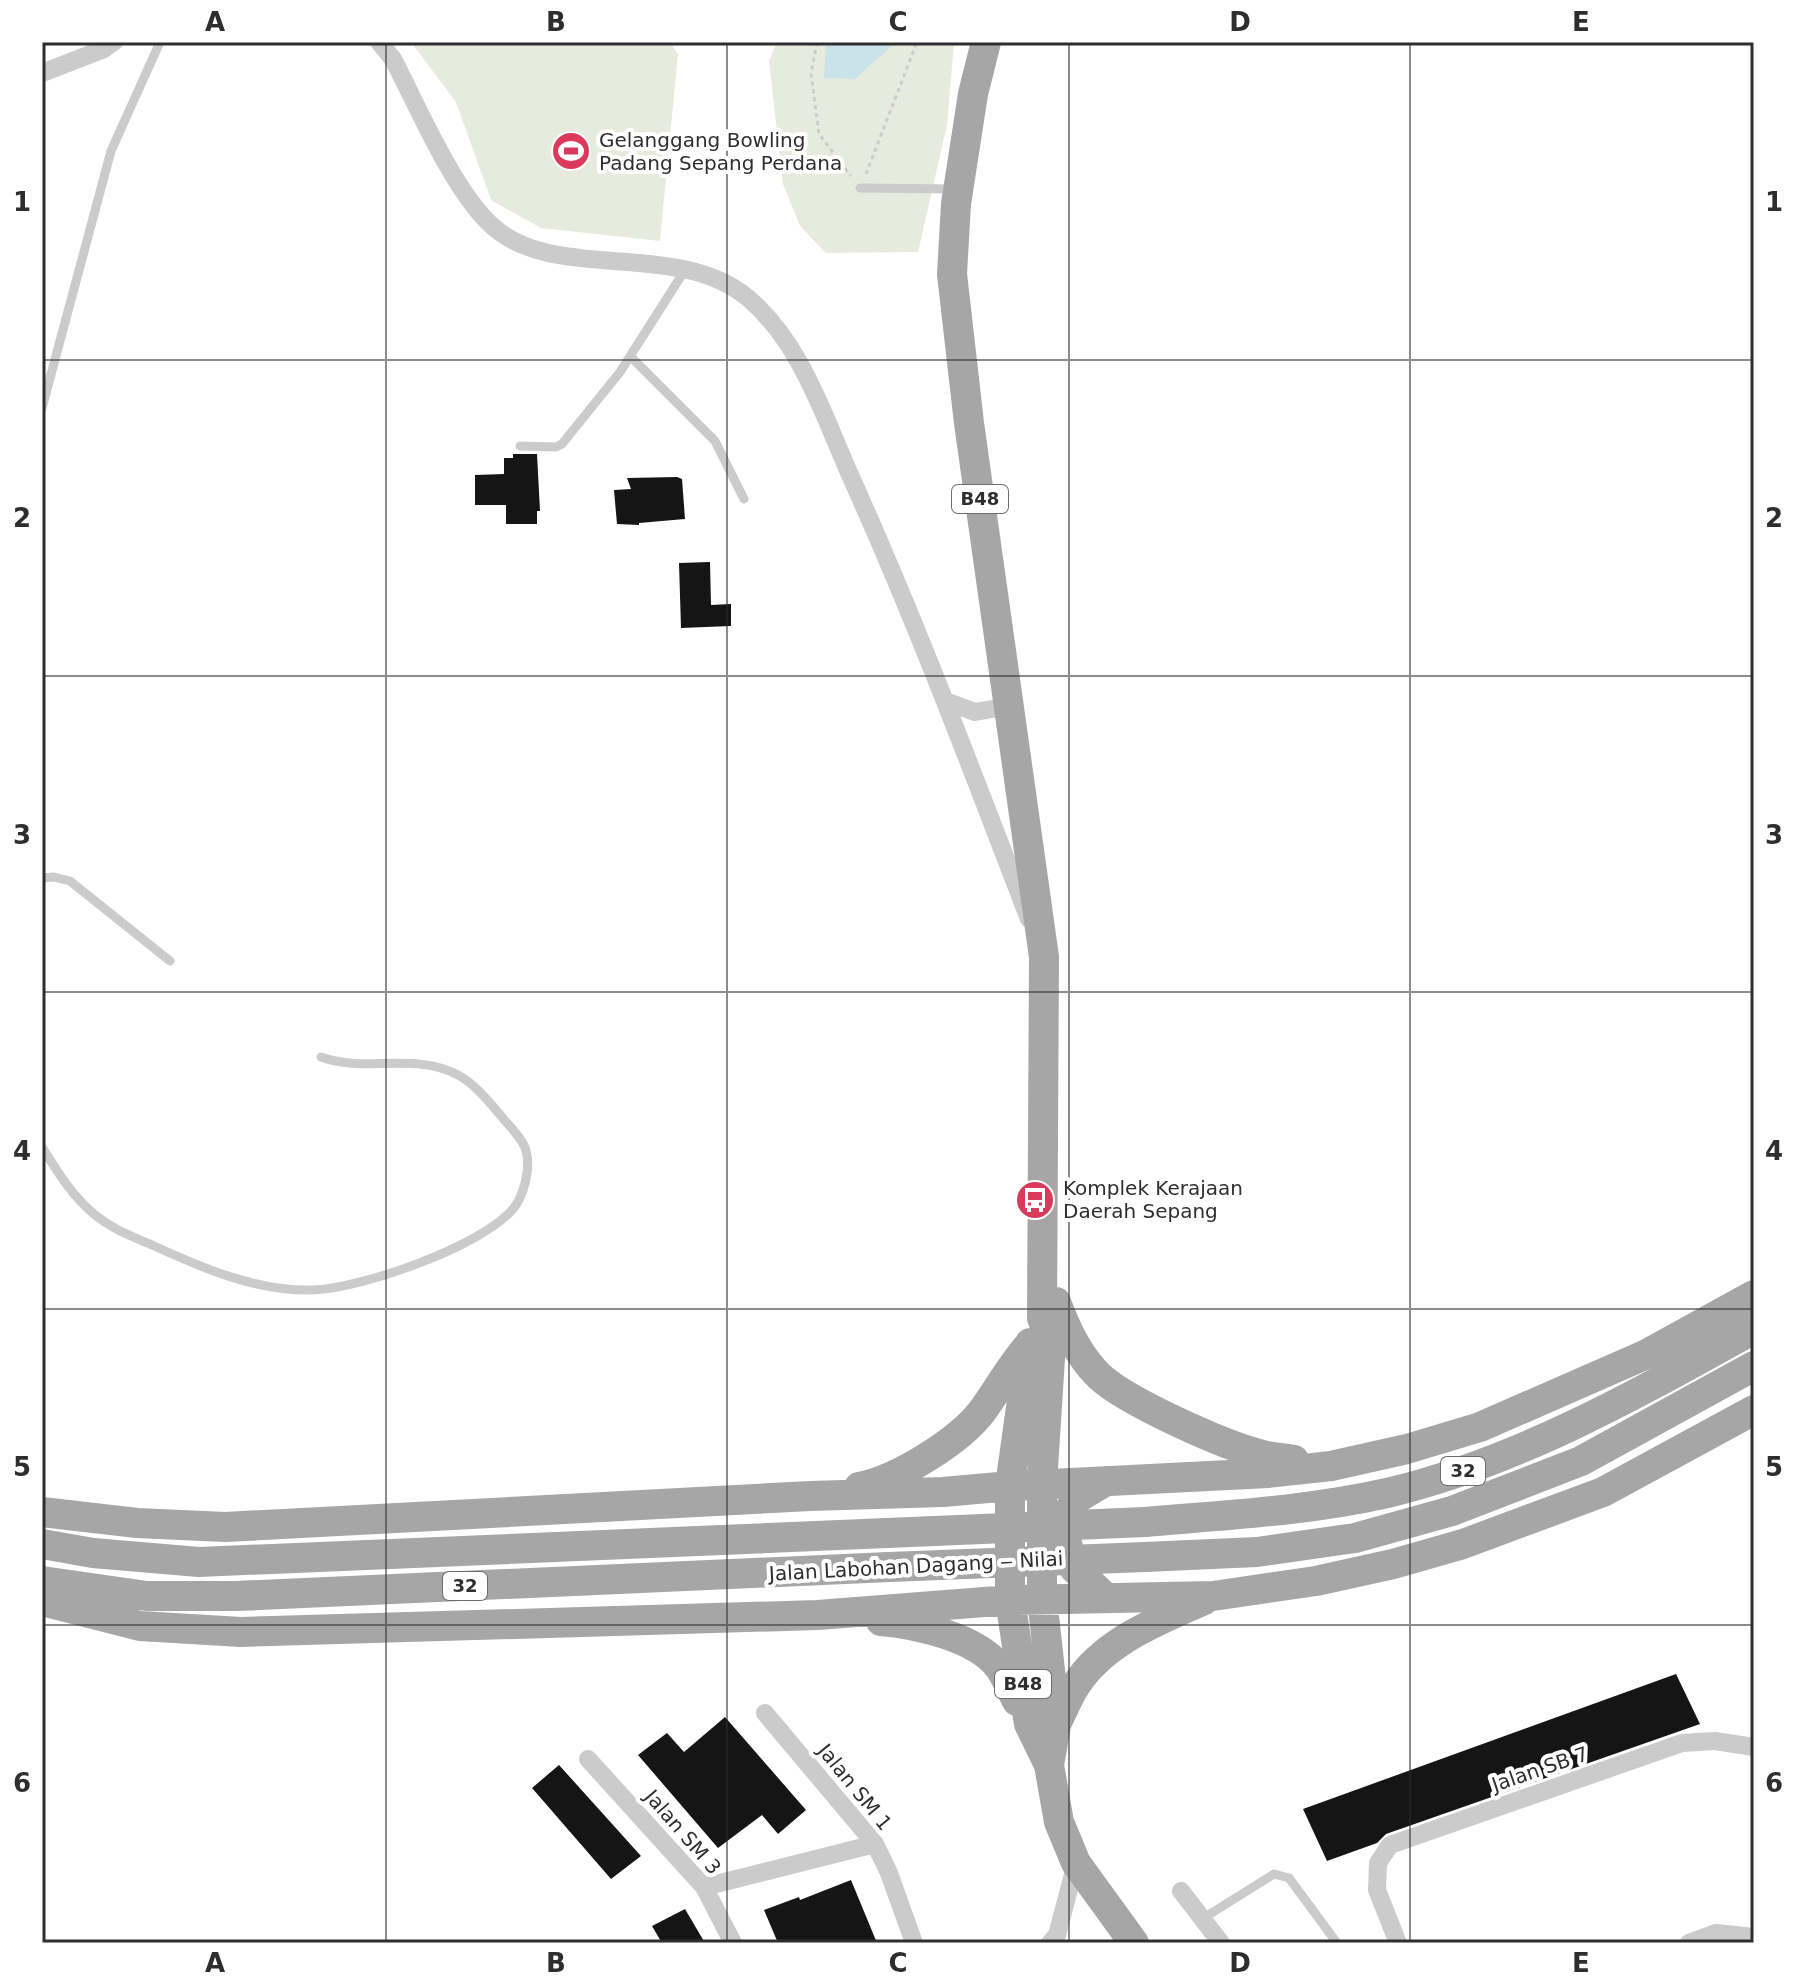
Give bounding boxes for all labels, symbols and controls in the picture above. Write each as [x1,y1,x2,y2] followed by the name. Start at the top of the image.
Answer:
[205,7,225,37] text: A
[546,7,566,37] text: B
[888,7,908,37] text: C
[1229,7,1251,37] text: D
[1572,7,1590,37] text: E
[599,128,842,175] place label: Gelanggang Bowling Padang Sepang Perdana
[550,130,592,172] sports icon: Gelanggang Bowling Padang Sepang Perdana
[13,187,31,217] text: 1
[1765,187,1783,217] text: 1
[952,485,1008,513] road number: B48
[13,503,31,533] text: 2
[1765,503,1783,533] text: 2
[13,820,31,850] text: 3
[1765,820,1783,850] text: 3
[13,1136,31,1166] text: 4
[1765,1136,1783,1166] text: 4
[1063,1176,1243,1223] place label: Komplek Kerajaan Daerah Sepang
[1014,1179,1056,1221] bus stop icon: Komplek Kerajaan Daerah Sepang
[13,1452,31,1482] text: 5
[1765,1452,1783,1482] text: 5
[1441,1457,1485,1485] road number: 32
[766,1546,1064,1586] street label: Jalan Labohan Dagang ‒ Nilai
[443,1572,487,1600] road number: 32
[995,1670,1051,1698] road number: B48
[812,1737,897,1835] street label: Jalan SM 1
[1487,1741,1591,1797] street label: Jalan SB 7
[13,1768,31,1798] text: 6
[1765,1768,1783,1798] text: 6
[639,1783,726,1879] street label: Jalan SM 3
[205,1948,225,1978] text: A
[546,1948,566,1978] text: B
[888,1948,908,1978] text: C
[1229,1948,1251,1978] text: D
[1572,1948,1590,1978] text: E

